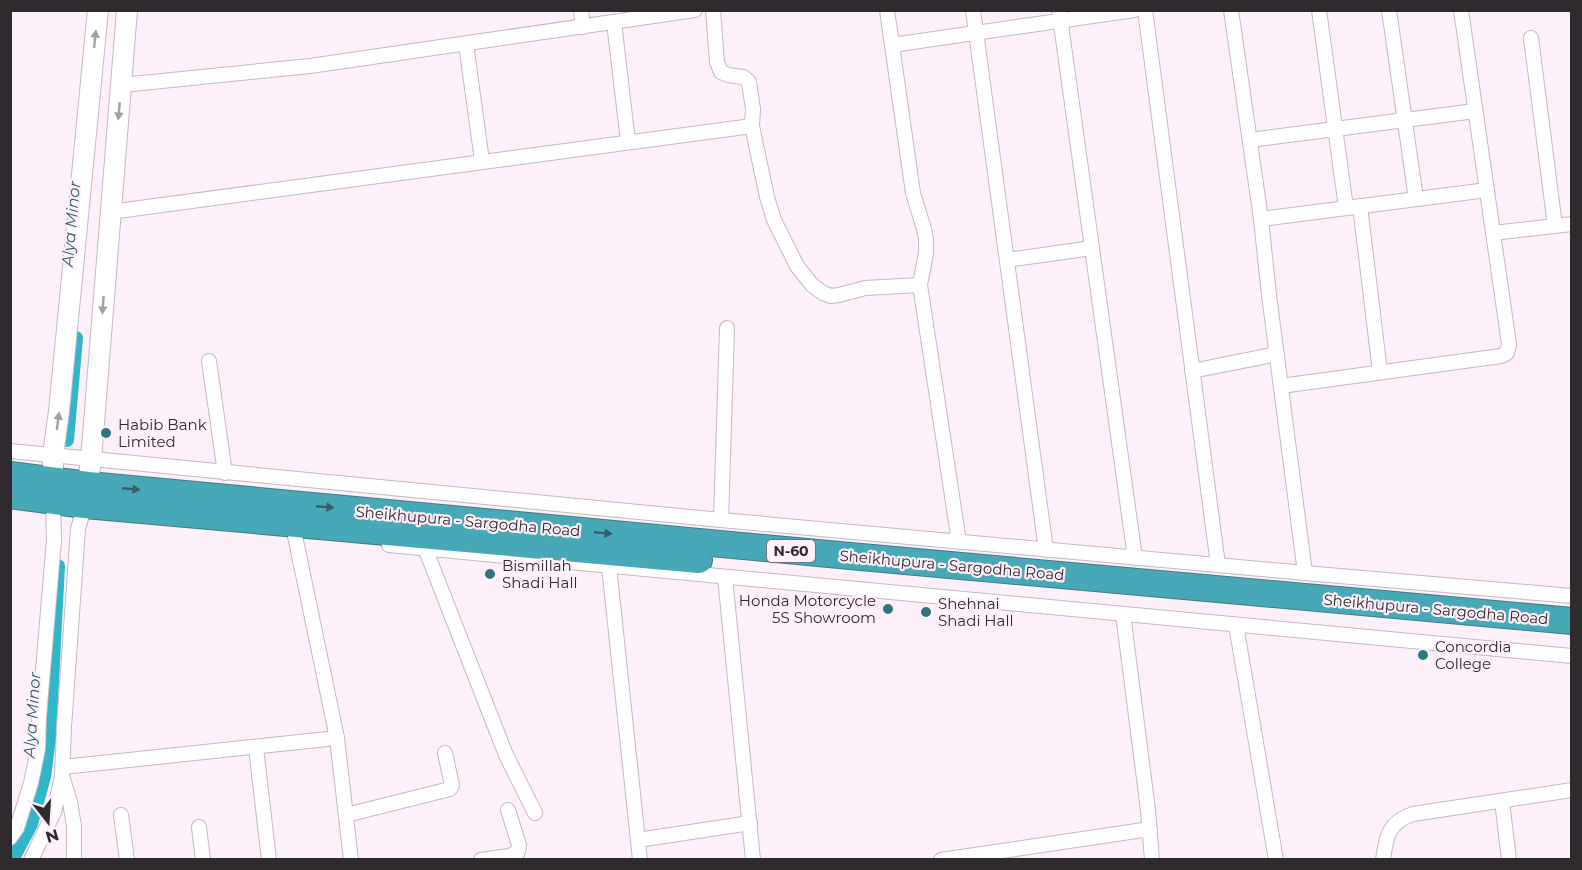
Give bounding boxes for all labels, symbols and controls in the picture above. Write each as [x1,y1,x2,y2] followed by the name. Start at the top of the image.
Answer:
[90,29,100,48] one-way arrow
[114,101,124,120] one-way arrow
[58,180,84,269] water label: Alya Minor
[99,296,108,315] one-way arrow
[53,411,62,430] one-way arrow
[118,415,207,451] place label: Habib Bank Limited
[99,426,113,440] marker: Habib Bank Limited
[122,484,141,494] one-way arrow
[316,502,335,512] one-way arrow
[355,502,581,540] street label: Sheikhupura - Sargodha Road
[594,528,613,538] one-way arrow
[767,540,815,562] road number: N-60
[839,546,1065,584] street label: Sheikhupura - Sargodha Road
[502,556,577,592] place label: Bismillah Shadi Hall
[483,567,497,581] marker: Bismillah Shadi Hall
[1323,590,1549,628] street label: Sheikhupura - Sargodha Road
[739,591,876,627] place label: Honda Motorcycle 5S Showroom
[938,594,1013,630] place label: Shehnai Shadi Hall
[881,602,895,616] marker: Honda Motorcycle 5S Showroom
[919,605,933,619] marker: Shehnai Shadi Hall
[1435,637,1511,673] place label: Concordia College
[1416,648,1430,662] marker: Concordia College
[19,671,45,760] water label: Alya Minor
[18,792,78,852] north arrow
[43,825,61,847] text: N

